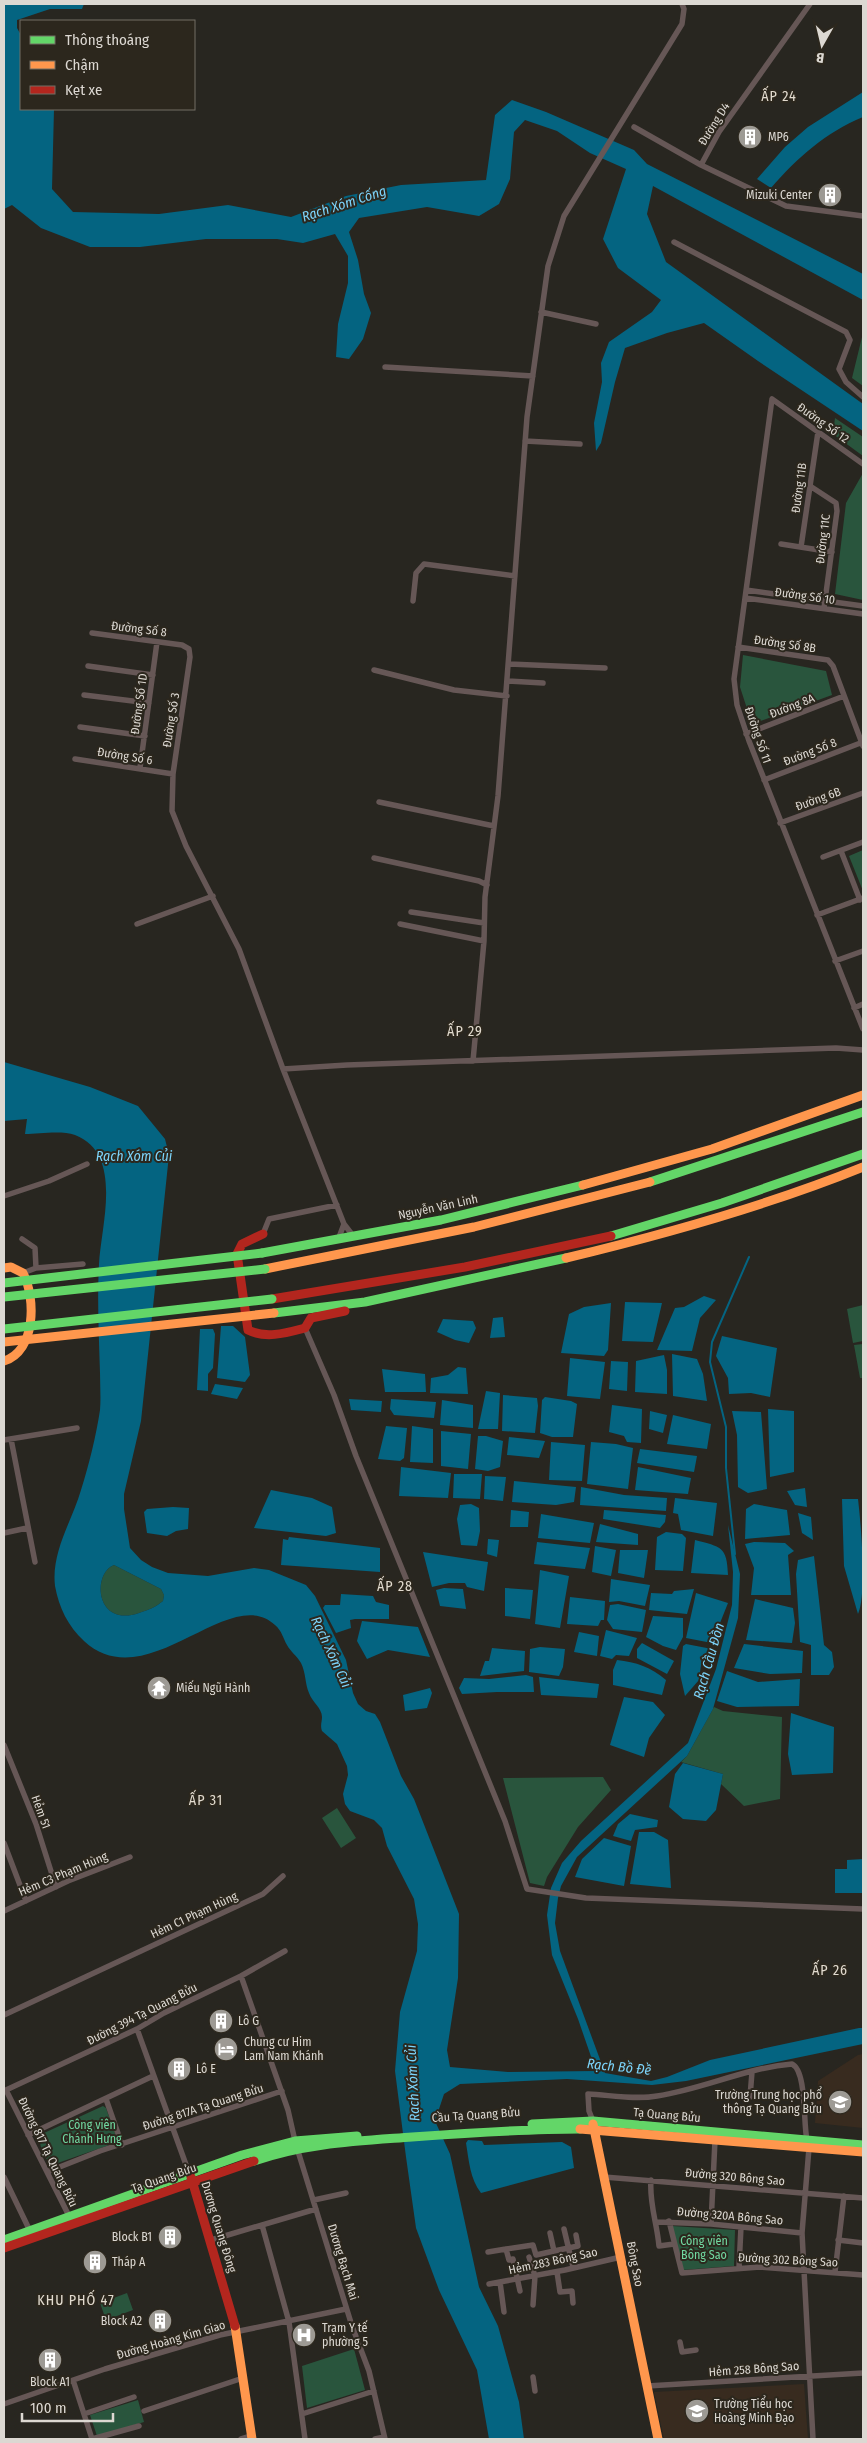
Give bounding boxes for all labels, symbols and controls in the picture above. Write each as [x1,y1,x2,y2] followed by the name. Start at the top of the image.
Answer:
[20,20,195,110] legend
[797,20,847,70] north arrow
[65,31,149,49] text: Thông thoáng
[815,48,825,66] text: B
[65,56,99,74] text: Chậm
[65,81,102,99] text: Kẹt xe
[761,85,797,105] district label: ẤP 24
[695,100,733,148] street label: Đường D4
[737,124,763,150] building icon: MP6
[768,130,789,144] place label: MP6
[299,181,388,226] water label: Rạch Xóm Cống
[817,182,843,208] building icon: Mizuki Center
[746,188,813,202] place label: Mizuki Center
[794,399,852,446] street label: Đường Số 12
[789,462,810,514] street label: Đường 11B
[813,513,833,565] street label: Đường 11C
[774,584,836,607] street label: Đường Số 10
[110,618,168,639] street label: Đường Số 8
[753,632,817,655] street label: Đường Số 8B
[127,672,150,735] street label: Đường Số 1D
[159,691,182,748] street label: Đường Số 3
[768,691,817,721] street label: Đường 8A
[742,704,775,765] street label: Đường Số 11
[781,735,839,769] street label: Đường Số 8
[96,744,154,767] street label: Đường Số 6
[793,784,843,814] street label: Đường 6B
[447,1020,483,1040] district label: ẤP 29
[96,1148,173,1165] water label: Rạch Xóm Củi
[397,1191,479,1222] street label: Nguyễn Văn Linh
[377,1575,413,1595] district label: ẤP 28
[307,1614,355,1691] water label: Rạch Xóm Củi
[689,1621,728,1701] water label: Rạch Cầu Đồn
[146,1675,172,1701] temple icon: Miếu Ngũ Hành
[176,1680,250,1695] place label: Miếu Ngũ Hành
[189,1789,223,1809] district label: ẤP 31
[28,1793,54,1831] street label: Hẻm 51
[16,1849,110,1899] street label: Hẻm C3 Phạm Hùng
[148,1889,240,1941] street label: Hẻm C1 Phạm Hùng
[812,1959,848,1979] district label: ẤP 26
[84,1980,200,2048] street label: Đường 394 Tạ Quang Bửu
[208,2008,234,2034] building icon: Lô G
[238,2014,259,2028] place label: Lô G
[244,2035,324,2063] place label: Chung cư Him Lam Nam Khánh
[213,2036,239,2062] hotel icon: Chung cư Him Lam Nam Khánh
[402,2044,423,2122] water label: Rạch Xóm Củi
[586,2054,652,2079] water label: Rạch Bồ Đề
[166,2056,192,2082] building icon: Lô E
[196,2062,216,2076] place label: Lô E
[141,2081,265,2133] street label: Đường 817A Tạ Quang Bửu
[715,2086,822,2116] place label: Trường Trung học phổ thông Tạ Quang Bửu
[827,2089,853,2115] school or university icon: Trường Trung học phổ thông Tạ Quang Bửu
[15,2095,81,2209] street label: Đường 817 Tạ Quang Bửu
[431,2104,521,2125] street label: Cầu Tạ Quang Bửu
[633,2105,701,2125] street label: Tạ Quang Bửu
[62,2118,122,2146] park label: Công viên Chánh Hưng
[130,2160,198,2196] street label: Tạ Quang Bửu
[684,2166,786,2188] street label: Đường 320 Bông Sao
[198,2180,240,2275] street label: Dương Quang Đông
[676,2204,784,2228] street label: Đường 320A Bông Sao
[325,2222,361,2302] street label: Dương Bạch Mai
[157,2224,183,2250] building icon: Block B1
[112,2230,152,2244] place label: Block B1
[680,2234,728,2262] park label: Công viên Bông Sao
[624,2240,646,2288] street label: Bông Sao
[507,2245,599,2277] street label: Hẻm 283 Bông Sao
[82,2249,108,2275] building icon: Tháp A
[738,2250,838,2270] street label: Đường 302 Bông Sao
[112,2255,146,2269] place label: Tháp A
[37,2289,115,2309] district label: KHU PHỐ 47
[147,2308,173,2334] building icon: Block A2
[101,2314,142,2328] place label: Block A2
[115,2318,227,2362] street label: Đường Hoàng Kim Giao
[322,2320,368,2349] place label: Trạm Y tế phường 5
[291,2322,317,2348] hospital icon: Trạm Y tế phường 5
[37,2347,63,2373] building icon: Block A1
[708,2359,800,2379] street label: Hẻm 258 Bông Sao
[30,2375,70,2389] place label: Block A1
[22,2390,114,2422] scale bar
[714,2395,794,2425] place label: Trường Tiểu học Hoàng Minh Đạo
[684,2398,710,2424] school or university icon: Trường Tiểu học Hoàng Minh Đạo
[30,2399,67,2417] text: 100 m

